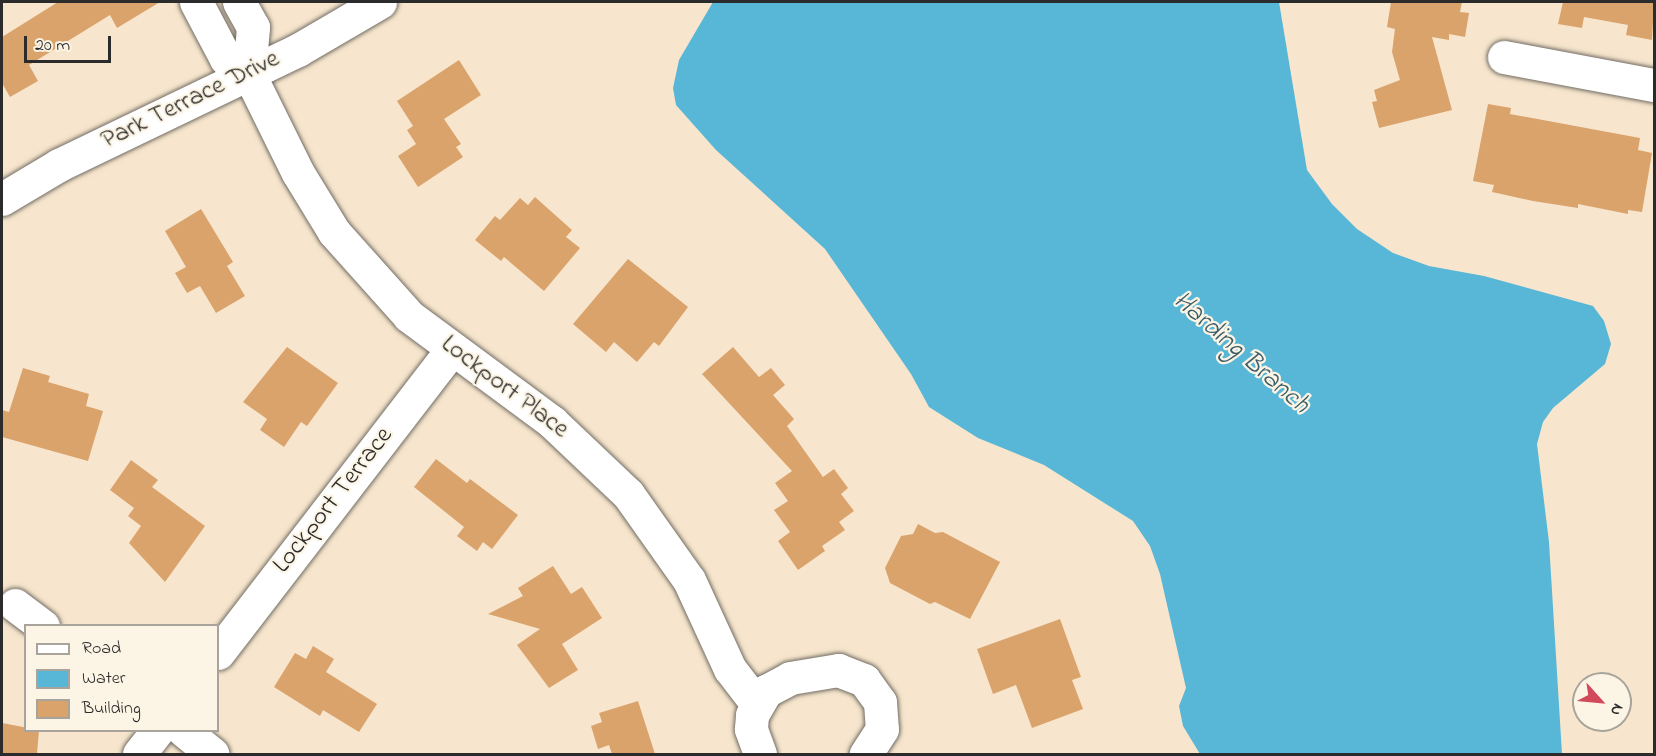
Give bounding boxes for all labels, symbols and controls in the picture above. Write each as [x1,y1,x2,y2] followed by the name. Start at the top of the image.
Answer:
[27,24,114,62] scale bar
[35,33,70,59] text: 20 m
[97,44,285,158] street label: Park Terrace Drive
[1166,285,1316,421] water label: Harding Branch
[434,330,574,446] street label: Lockport Place
[267,422,401,580] street label: Lockport Terrace
[24,624,219,732] legend
[82,636,121,662] text: Road
[82,666,125,692] text: Water
[1572,672,1632,732] north arrow
[82,696,141,722] text: Building
[1603,699,1629,720] text: N

